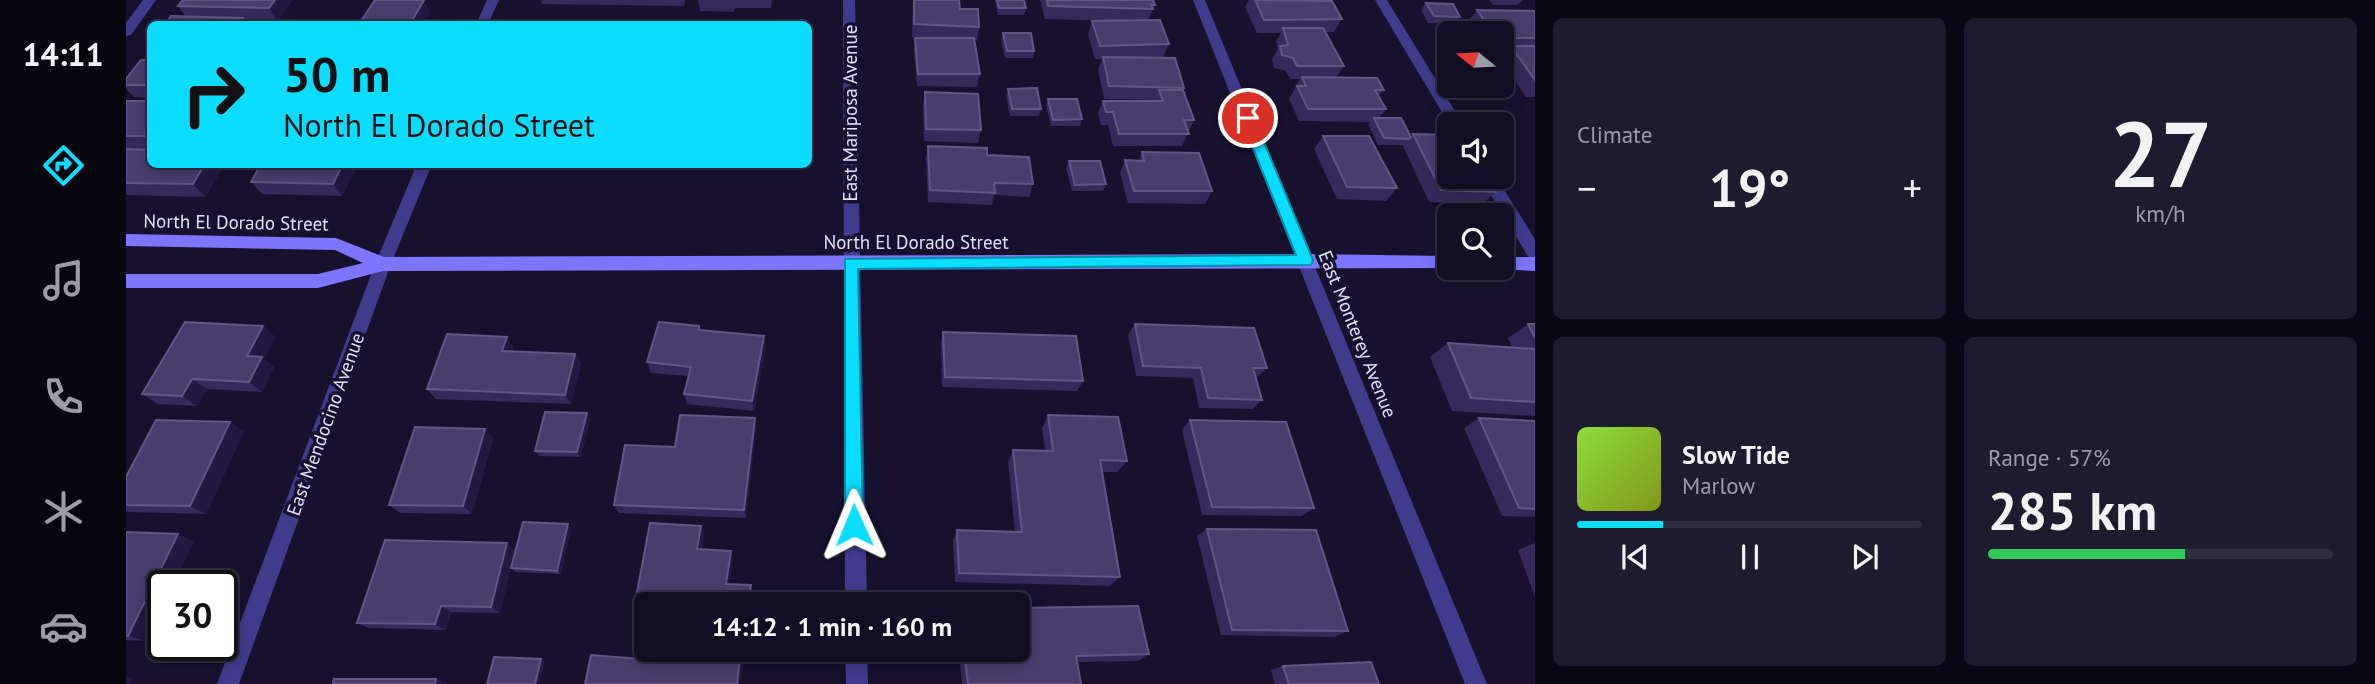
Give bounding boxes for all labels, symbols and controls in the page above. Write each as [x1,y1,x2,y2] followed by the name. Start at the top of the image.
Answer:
[1437,21,1514,98] north arrow
[1437,21,1514,280] map controls
[838,25,862,201] street label: East Mariposa Avenue
[22,33,104,75] text: 14:11
[283,42,390,106] text: 50 m
[168,49,259,140] icon: right
[1218,88,1278,148] pin
[2109,94,2212,212] text: 27
[1229,99,1267,137] icon: arrive
[283,104,595,146] text: North El Dorado Street
[1437,112,1514,189] button: sound
[1577,120,1652,149] text: Climate
[39,141,88,190] icon: directions
[1709,154,1790,221] text: 19°
[1577,163,1596,212] text: −
[1903,163,1922,212] text: +
[2135,199,2186,228] text: km/h
[1437,203,1514,280] button: search
[143,208,329,236] street label: North El Dorado Street
[823,230,1009,254] street label: North El Dorado Street
[1313,247,1403,421] street label: East Monterey Avenue
[39,256,88,305] icon: music
[281,329,369,519] street label: East Mendocino Avenue
[39,372,88,421] icon: phone
[1682,438,1790,471] text: Slow Tide
[1988,443,2111,472] text: Range · 57%
[1682,471,1755,500] text: Marlow
[1988,477,2157,544] text: 285 km
[39,487,88,536] icon: climate
[817,488,891,562] position arrow
[1616,538,1654,576] icon: previous
[1731,538,1769,576] icon: pause
[1846,538,1884,576] icon: next
[147,570,238,661] speed limit sign: 30
[39,602,88,651] icon: car
[712,610,952,643] text: 14:12 · 1 min · 160 m

